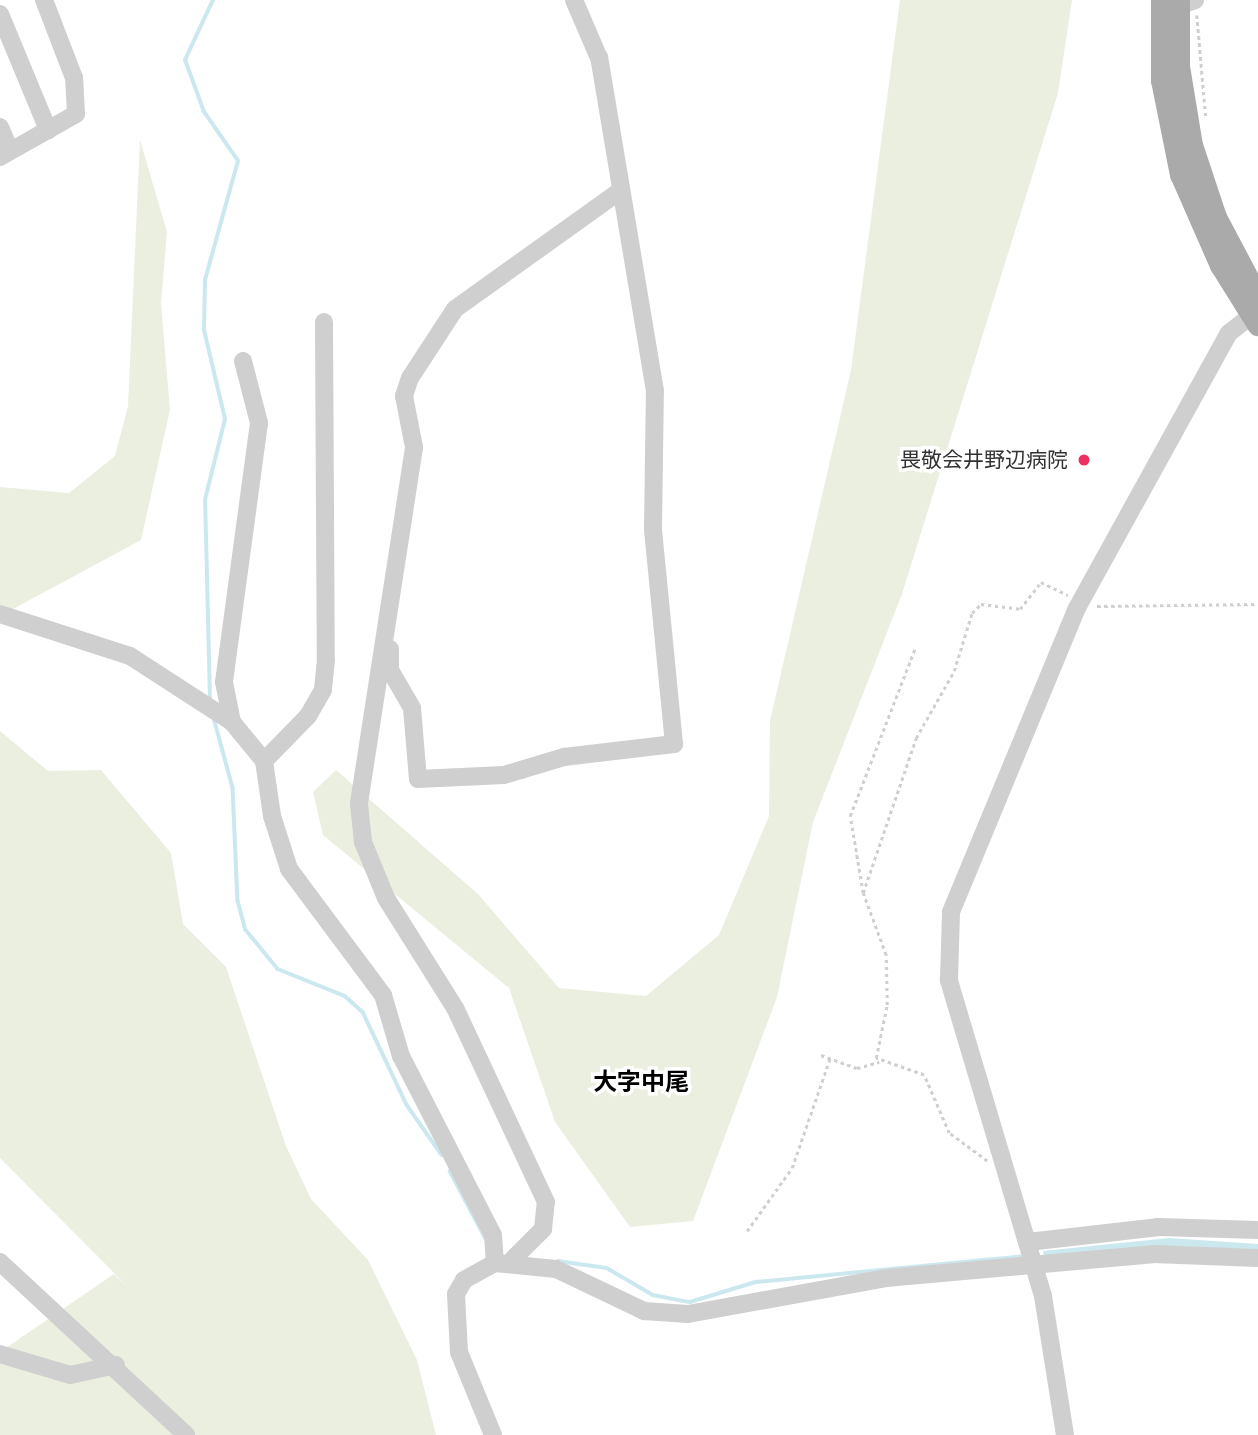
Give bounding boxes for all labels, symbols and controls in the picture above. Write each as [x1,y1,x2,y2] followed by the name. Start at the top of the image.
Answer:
[900,447,1068,473] place label: 畏敬会井野辺病院
[1074,450,1094,470] marker: 畏敬会井野辺病院
[593,1069,689,1097] district label: 大字中尾

